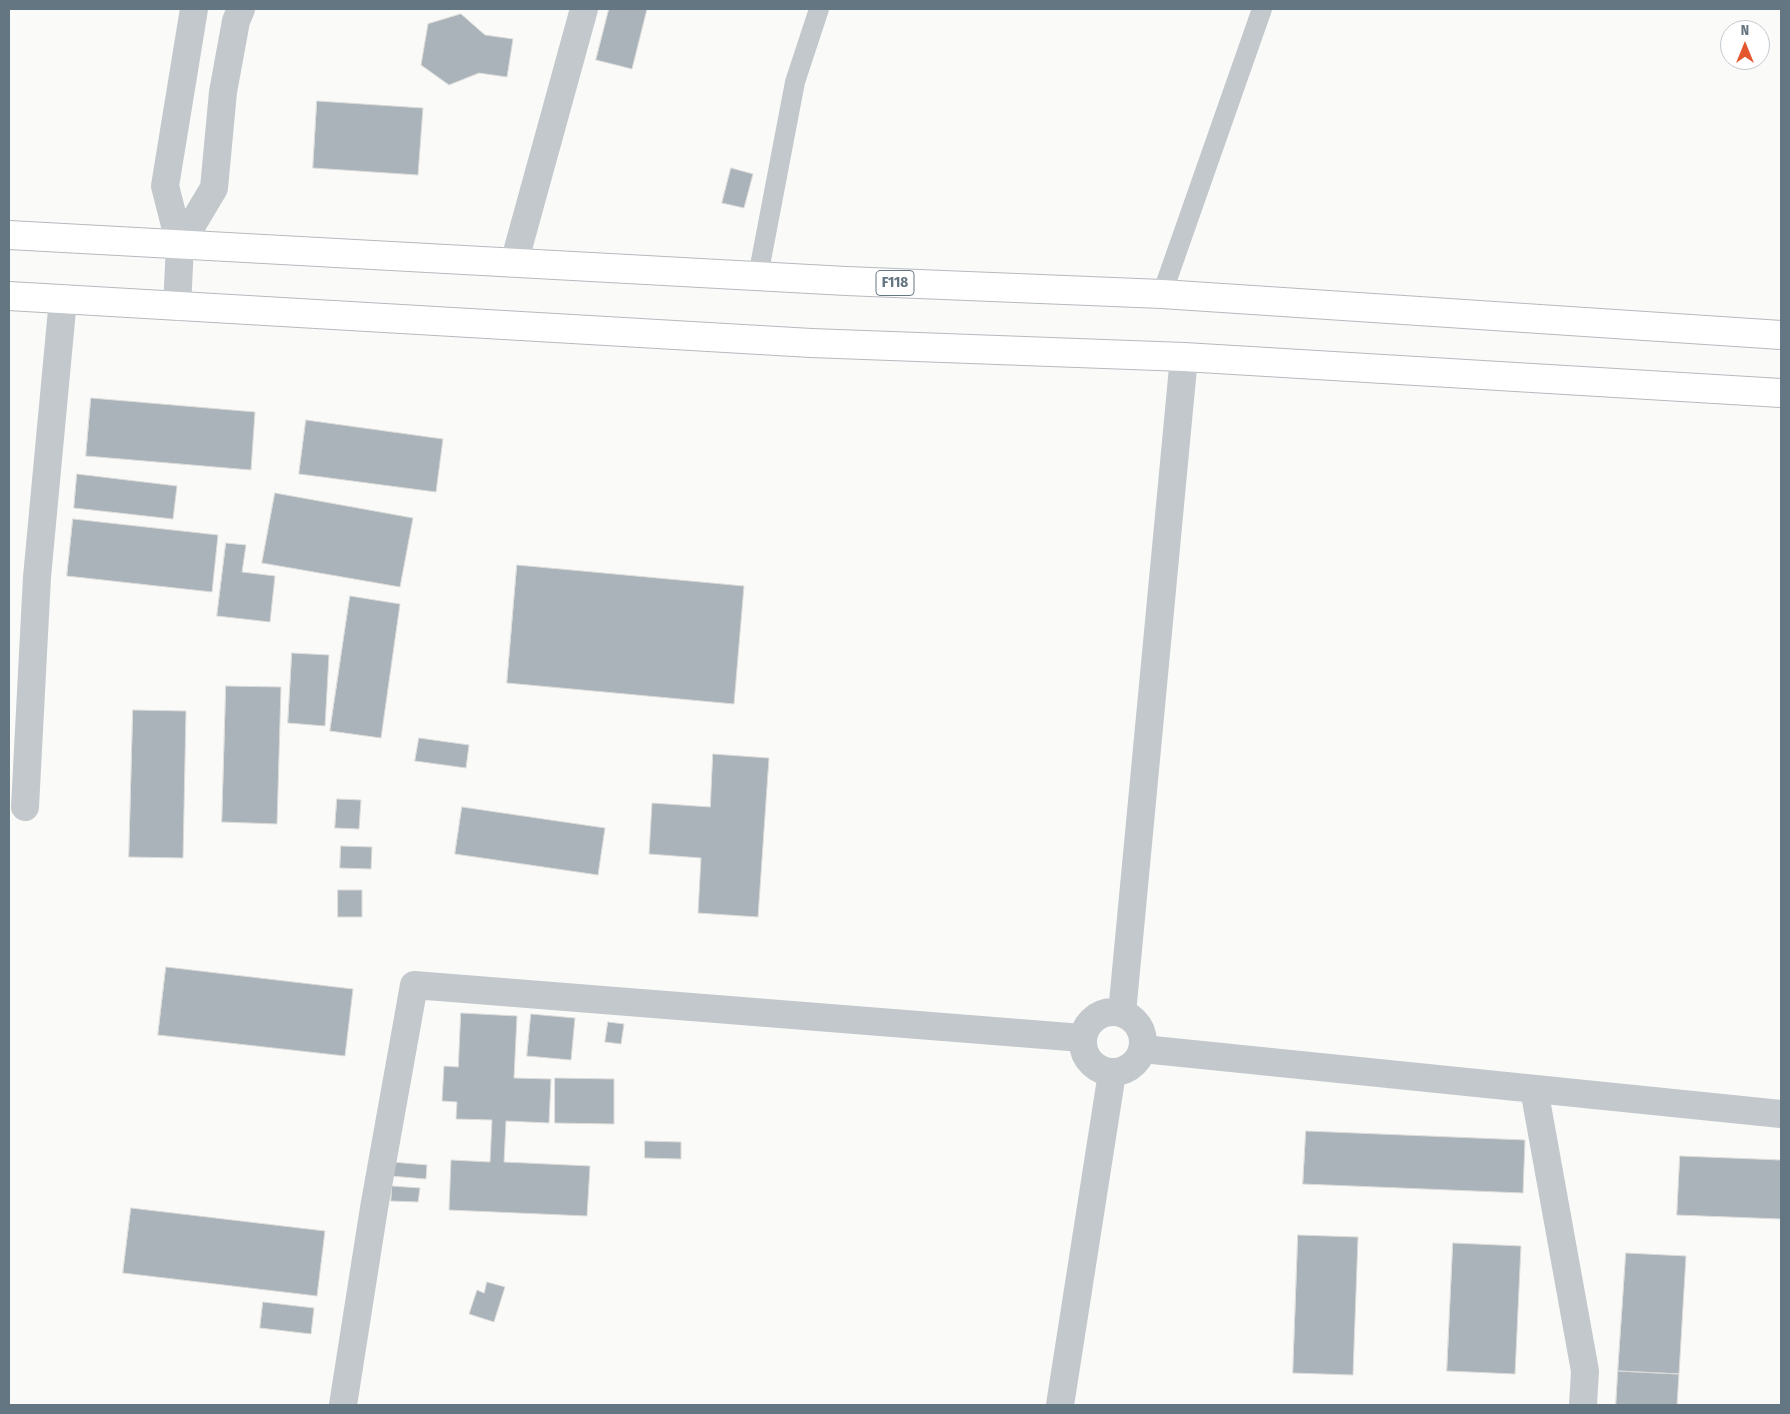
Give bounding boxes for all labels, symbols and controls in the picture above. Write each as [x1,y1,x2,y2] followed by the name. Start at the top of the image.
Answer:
[1720,20,1770,70] north arrow
[1741,22,1749,39] text: N
[876,270,914,296] road number: F118

